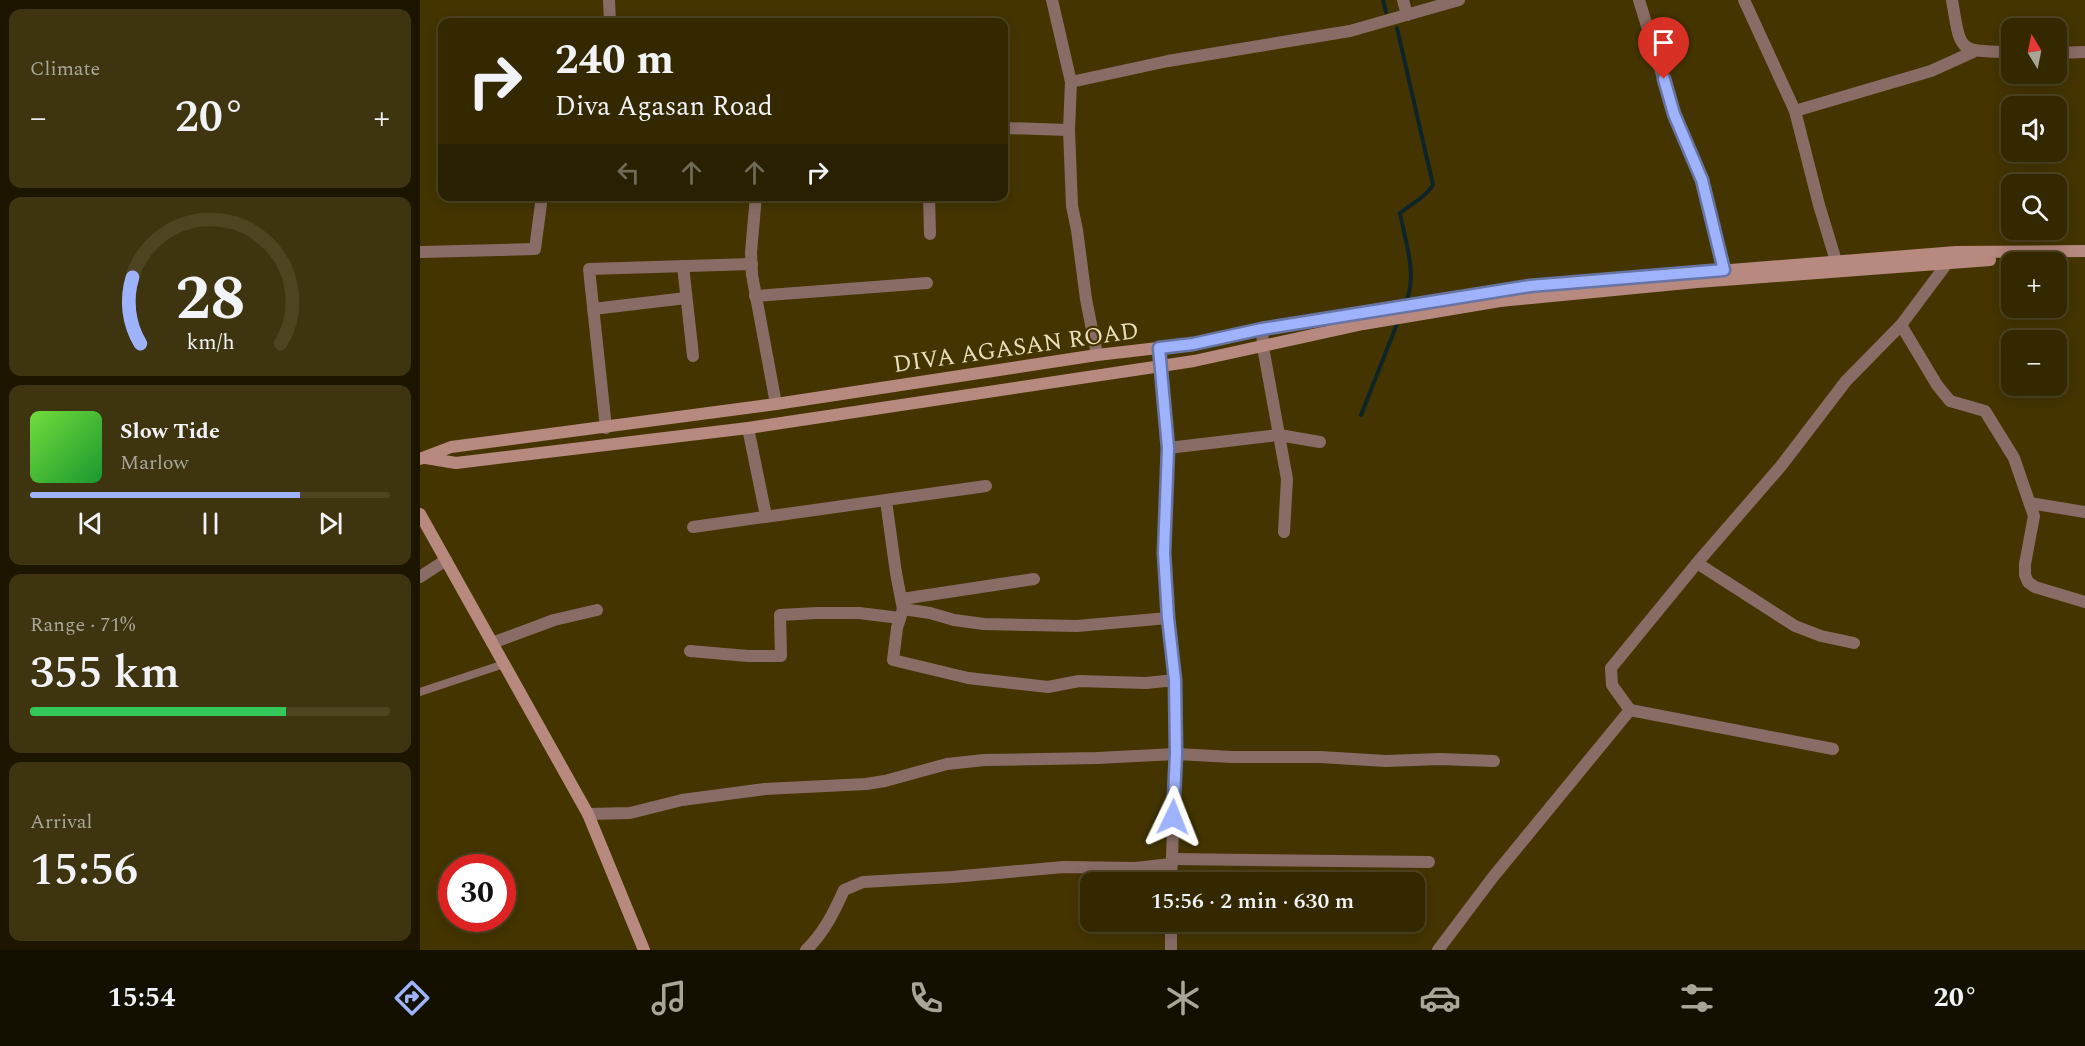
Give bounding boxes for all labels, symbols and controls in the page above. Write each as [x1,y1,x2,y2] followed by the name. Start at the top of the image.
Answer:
[1638,17,1689,79] pin
[2001,18,2067,84] north arrow
[2001,18,2067,396] map controls
[1647,26,1680,59] icon: arrive
[555,29,674,92] text: 240 m
[456,42,534,120] icon: right
[30,54,100,84] text: Climate
[175,83,245,152] text: 20°
[555,86,773,128] text: Diva Agasan Road
[30,93,47,143] text: −
[374,93,390,143] text: +
[2001,96,2067,162] button: sound
[612,156,645,189] icon: left
[675,156,708,189] icon: ahead
[738,156,771,189] icon: ahead
[801,156,834,189] icon: right
[2001,174,2067,240] button: search
[175,252,245,347] text: 28
[2001,252,2067,318] button: +
[891,313,1141,383] street label: DIVA AGASAN ROAD
[186,326,234,359] text: km/h
[2001,330,2067,396] button: −
[120,415,220,448] text: Slow Tide
[120,448,189,478] text: Marlow
[74,507,107,540] icon: previous
[194,507,227,540] icon: pause
[314,507,347,540] icon: next
[30,610,135,640] text: Range · 71%
[30,639,180,708] text: 355 km
[1141,785,1205,849] position arrow
[30,807,92,837] text: Arrival
[30,836,138,905] text: 15:56
[438,854,516,932] speed limit sign: 30
[1151,885,1354,918] text: 15:56 · 2 min · 630 m
[108,977,175,1019] text: 15:54
[391,977,433,1019] icon: directions
[648,977,690,1019] icon: music
[905,977,947,1019] icon: phone
[1162,977,1204,1019] icon: climate
[1419,977,1461,1019] icon: car
[1676,977,1718,1019] icon: filters
[1934,977,1977,1019] text: 20°

